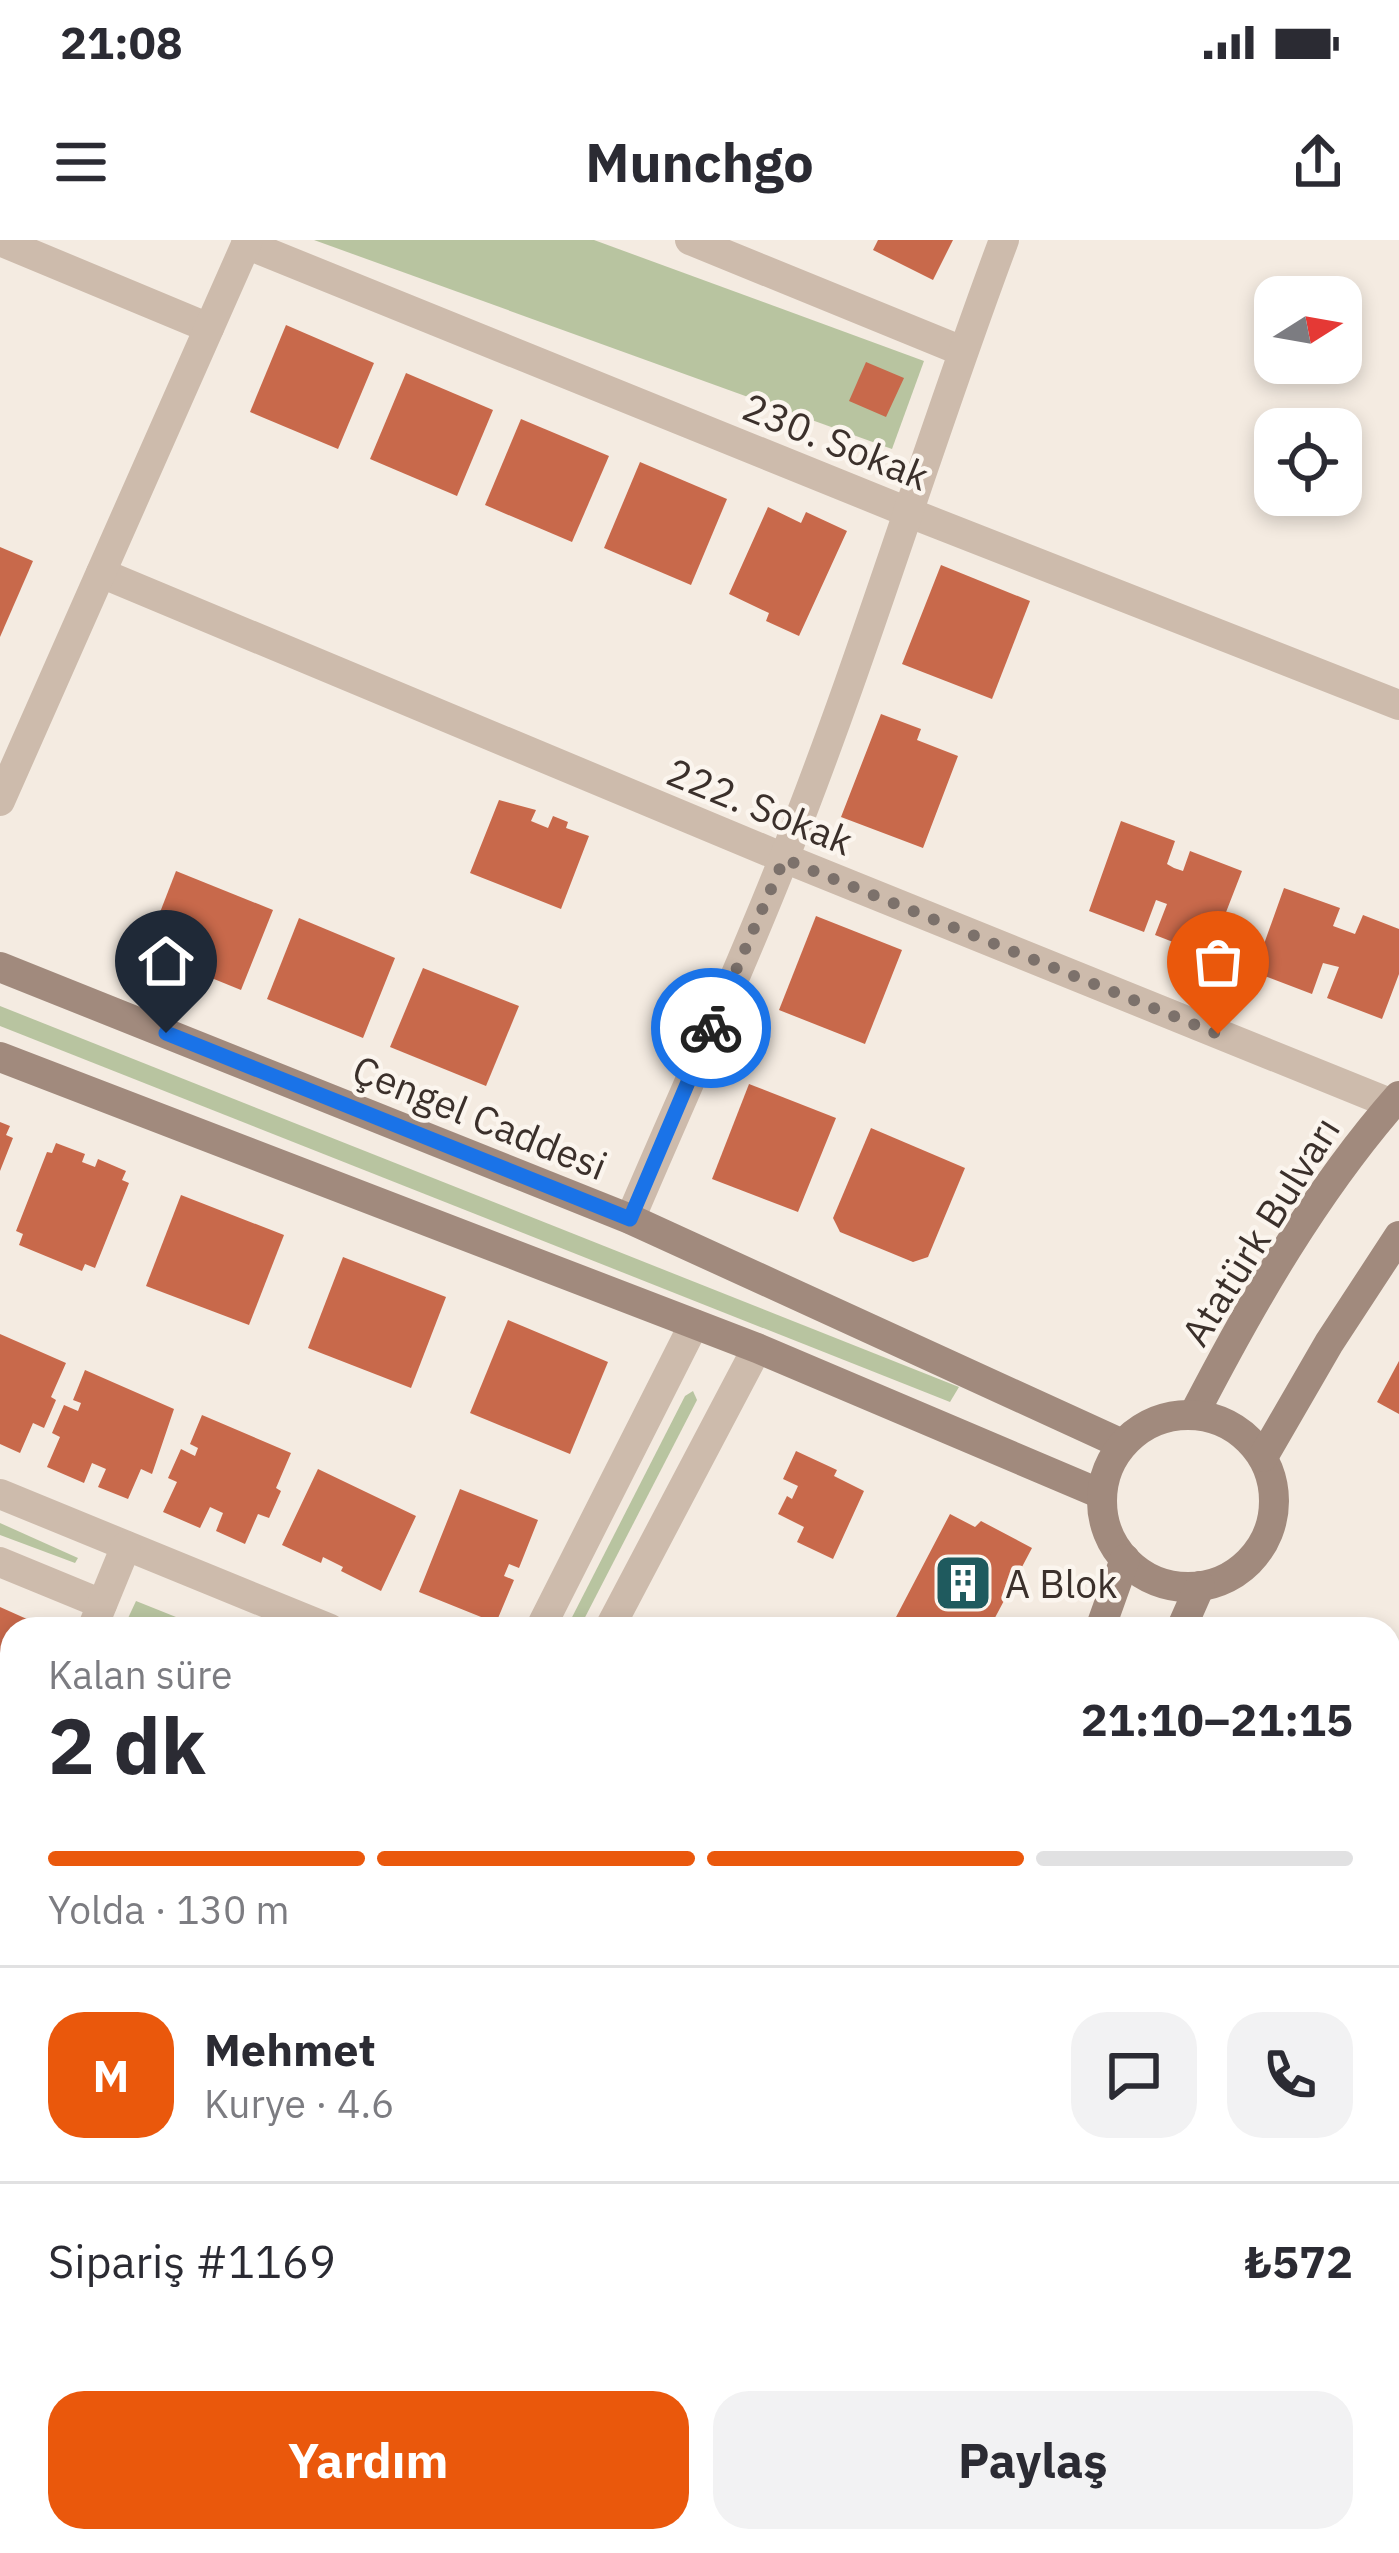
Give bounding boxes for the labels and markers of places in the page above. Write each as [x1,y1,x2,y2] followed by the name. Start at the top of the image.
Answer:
[115,910,217,1033] pin
[1167,911,1269,1034] pin
[932,1552,994,1614] building icon: A Blok
[1005,1558,1118,1609] place label: A Blok

